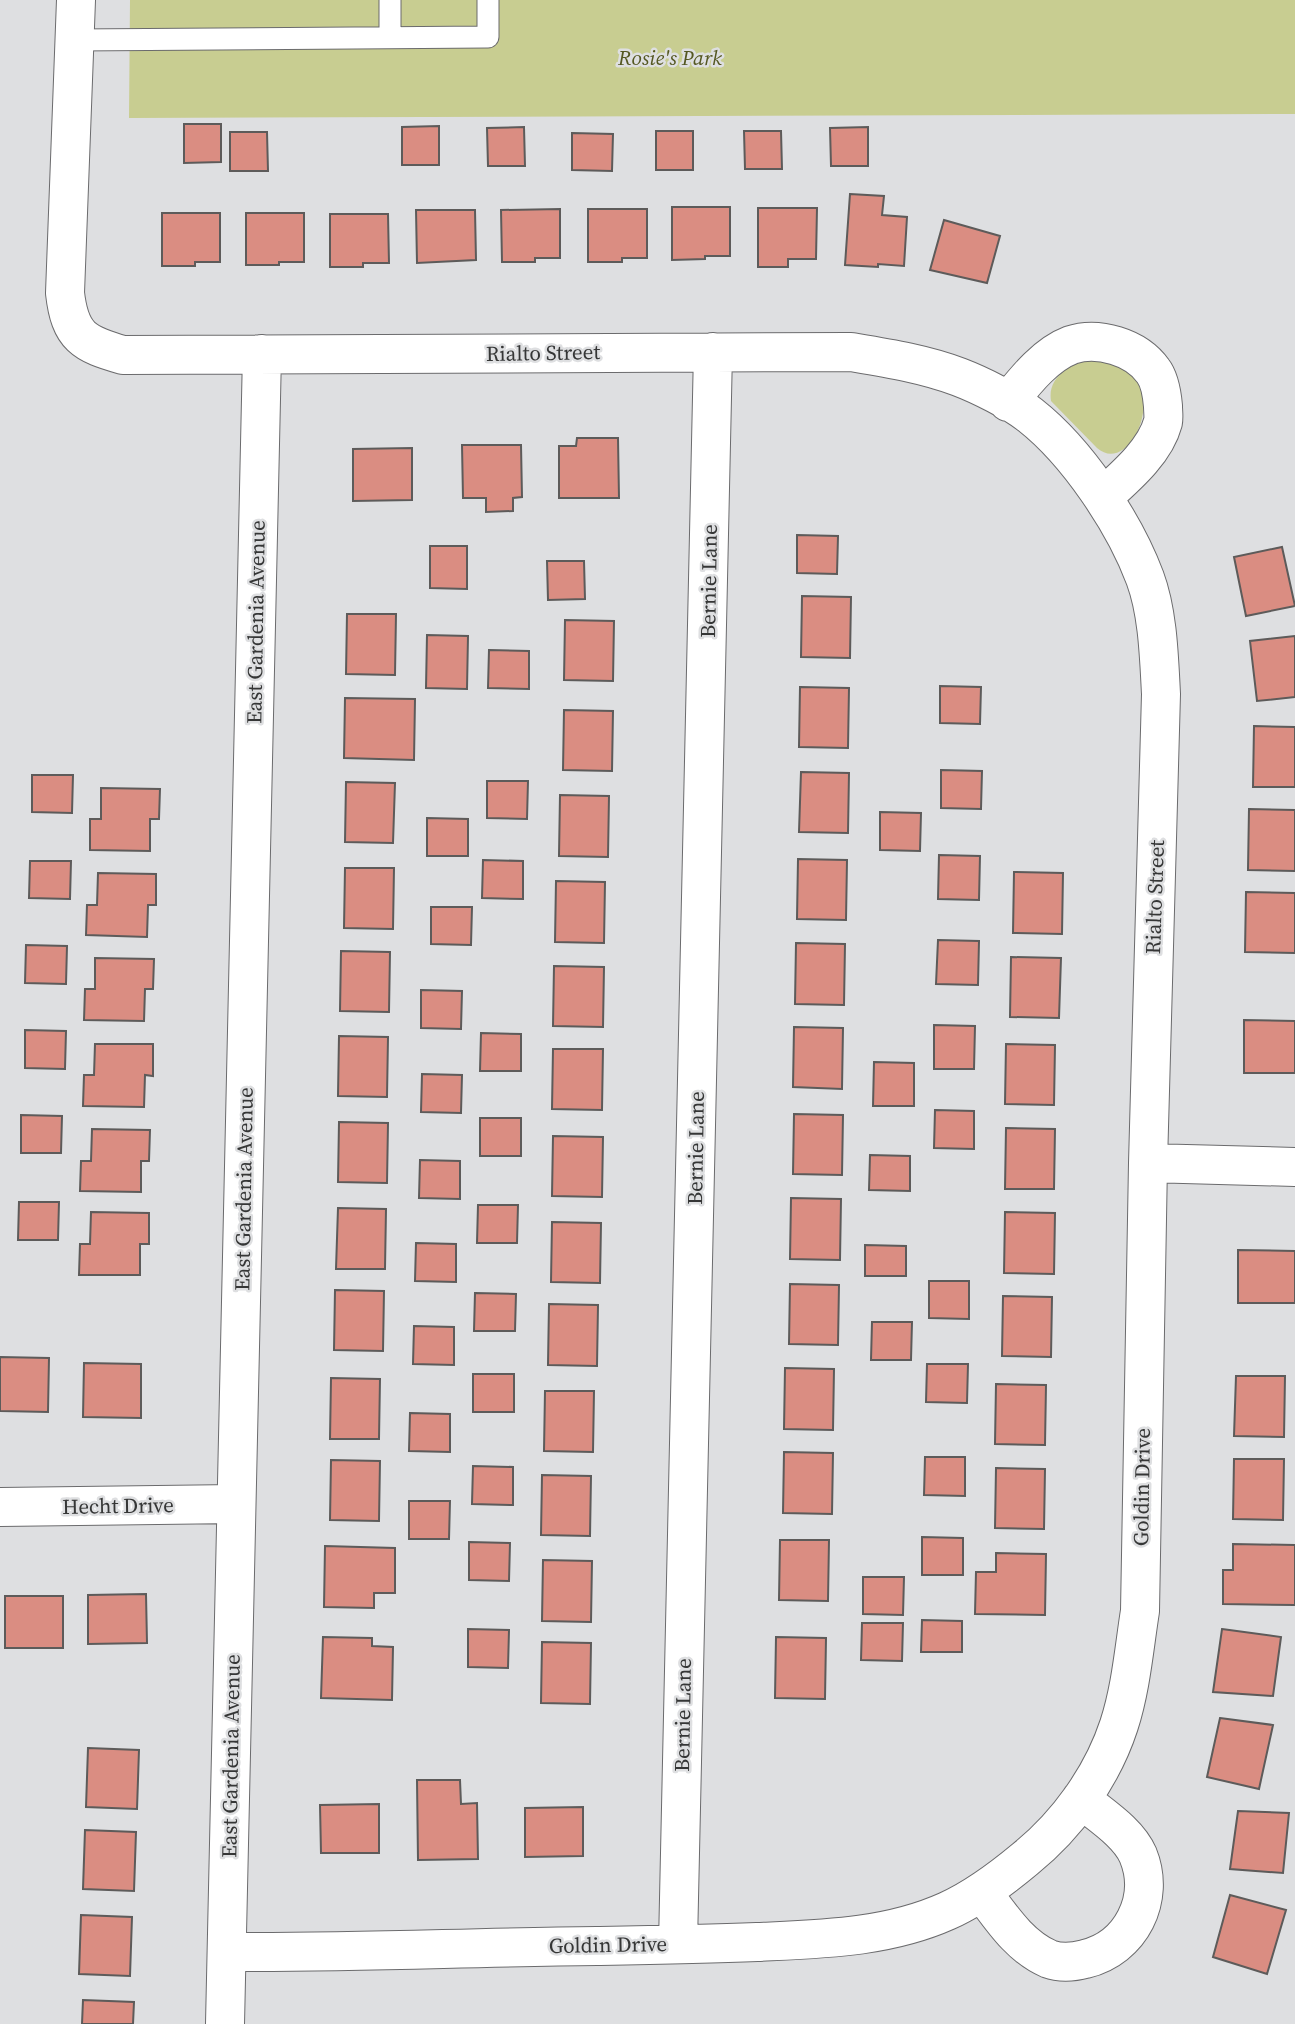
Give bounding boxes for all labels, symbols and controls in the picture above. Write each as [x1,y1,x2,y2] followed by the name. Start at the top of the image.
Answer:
[617,43,722,72] park label: Rosie's Park
[486,337,601,368] street label: Rialto Street
[239,520,272,724] street label: East Gardenia Avenue
[693,524,724,638] street label: Bernie Lane
[1138,839,1171,955] street label: Rialto Street
[227,1087,260,1291] street label: East Gardenia Avenue
[680,1091,711,1205] street label: Bernie Lane
[1126,1428,1157,1546] street label: Goldin Drive
[62,1490,174,1521] street label: Hecht Drive
[214,1654,247,1858] street label: East Gardenia Avenue
[667,1658,698,1772] street label: Bernie Lane
[549,1929,667,1960] street label: Goldin Drive

